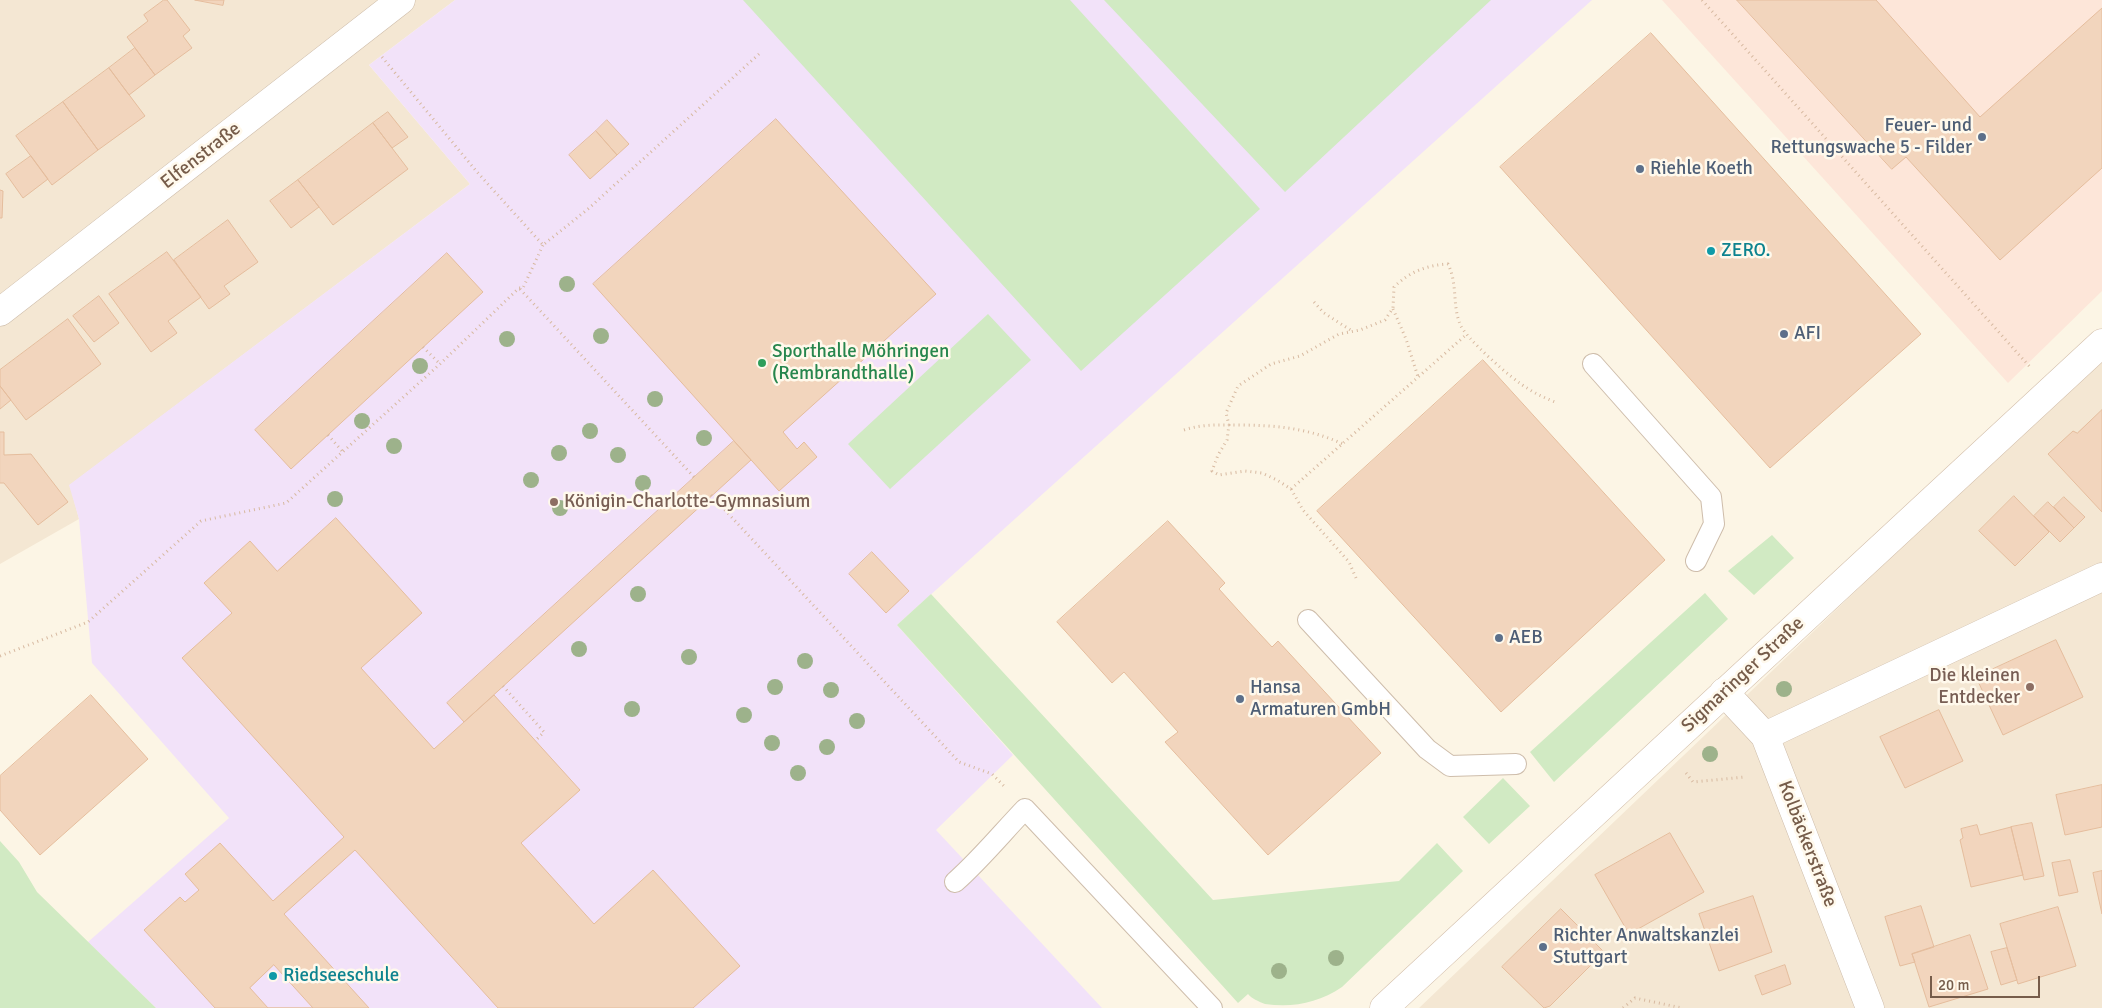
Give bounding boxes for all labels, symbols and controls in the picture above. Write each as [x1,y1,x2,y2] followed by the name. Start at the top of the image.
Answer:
[1770,115,1972,159] place label: Feuer- und Rettungswache 5 - Filder
[156,118,246,194] street label: Elfenstraße
[1976,131,1988,143] marker: Feuer- und Rettungswache 5 - Filder
[1650,158,1753,180] place label: Riehle Koeth
[1634,163,1646,175] marker: Riehle Koeth
[1721,240,1770,262] place label: ZERO.
[1705,245,1717,257] marker: ZERO.
[1794,323,1821,345] place label: AFI
[1778,328,1790,340] marker: AFI
[772,341,949,385] place label: Sporthalle Möhringen (Rembrandthalle)
[756,357,768,369] marker: Sporthalle Möhringen (Rembrandthalle)
[564,491,811,513] place label: Königin-Charlotte-Gymnasium
[548,496,560,508] marker: Königin-Charlotte-Gymnasium
[1677,612,1809,738] street label: Sigmaringer Straße
[1509,627,1543,649] place label: AEB
[1493,632,1505,644] marker: AEB
[1929,665,2020,709] place label: Die kleinen Entdecker
[1250,677,1391,721] place label: Hansa Armaturen GmbH
[2024,681,2036,693] marker: Die kleinen Entdecker
[1234,693,1246,705] marker: Hansa Armaturen GmbH
[1772,778,1842,910] street label: Kolbäckerstraße
[1553,925,1739,969] place label: Richter Anwaltskanzlei Stuttgart
[1537,941,1549,953] marker: Richter Anwaltskanzlei Stuttgart
[283,965,399,987] place label: Riedseeschule
[1932,966,2042,998] scale bar
[267,970,279,982] marker: Riedseeschule
[1938,976,1969,994] text: 20 m

